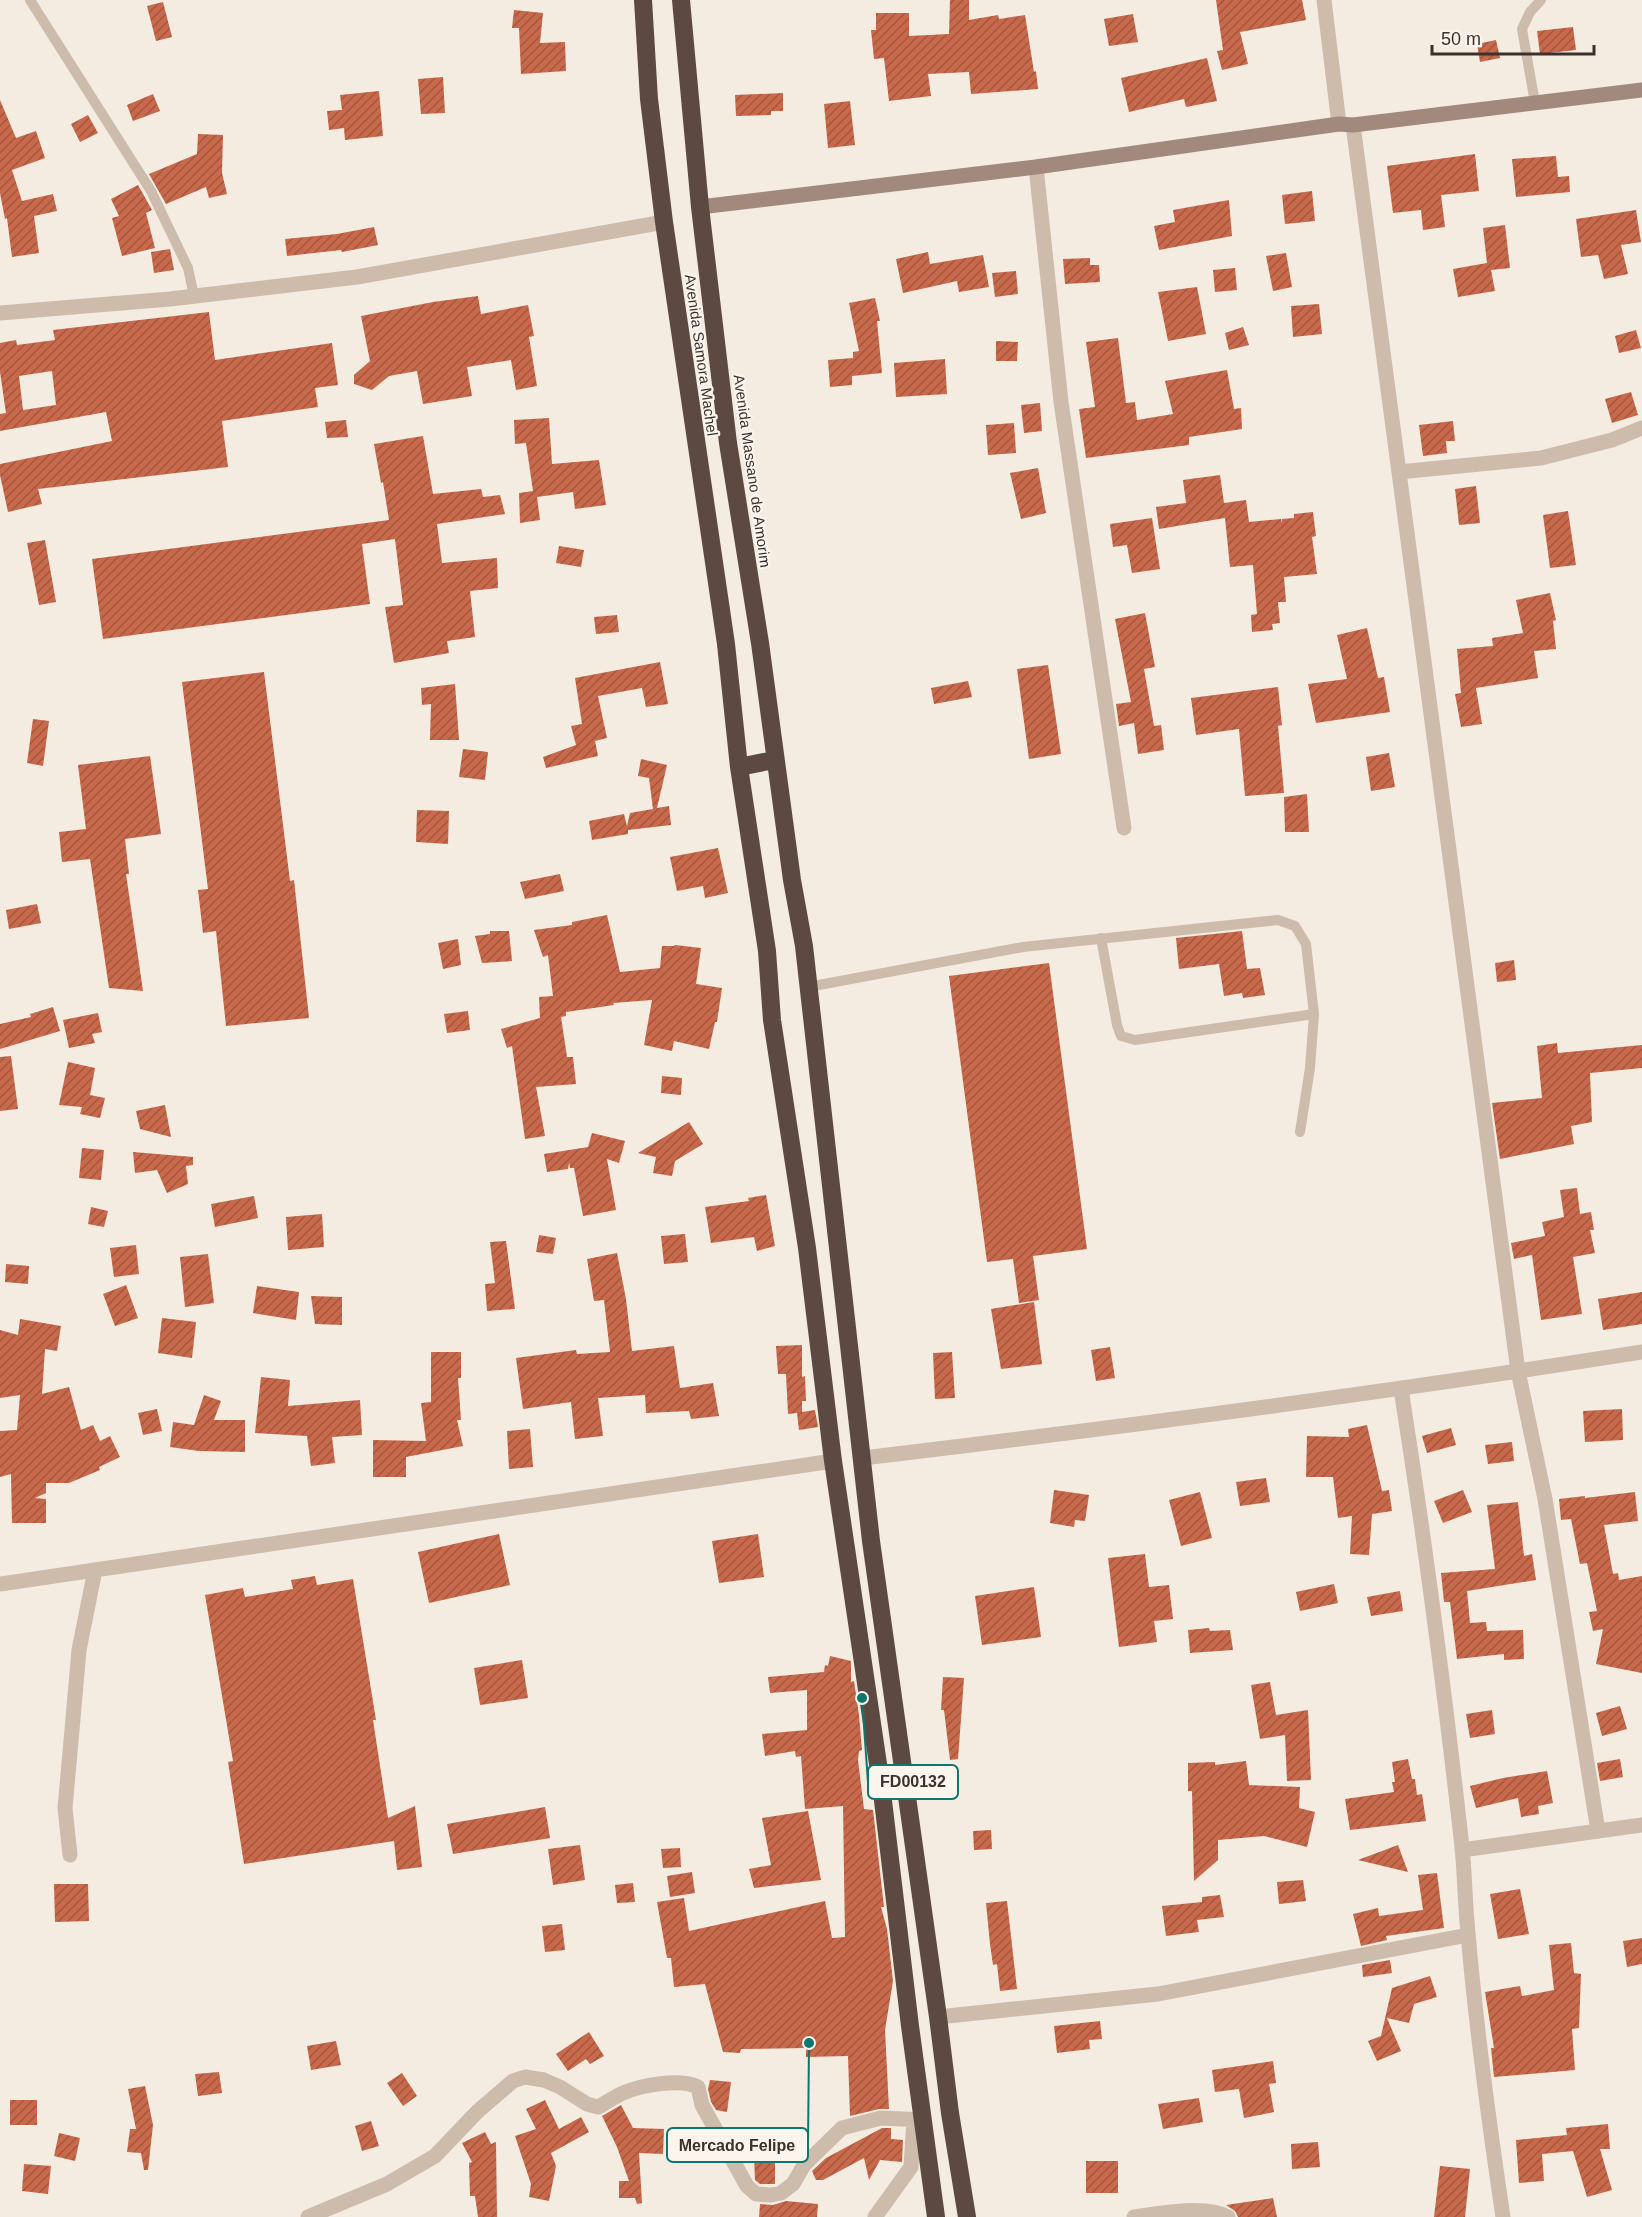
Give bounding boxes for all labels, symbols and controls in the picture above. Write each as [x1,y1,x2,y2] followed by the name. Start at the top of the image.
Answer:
[1432,18,1594,56] scale bar
[1441,29,1481,49] text: 50 m
[682,273,721,437] street label: Avenida Samora Machel
[731,373,774,569] street label: Avenida Massano de Amorim
[868,1765,958,1799] callout: FD00132
[880,1773,946,1790] text: FD00132
[667,2128,808,2162] callout: Mercado Felipe
[679,2137,795,2154] text: Mercado Felipe

